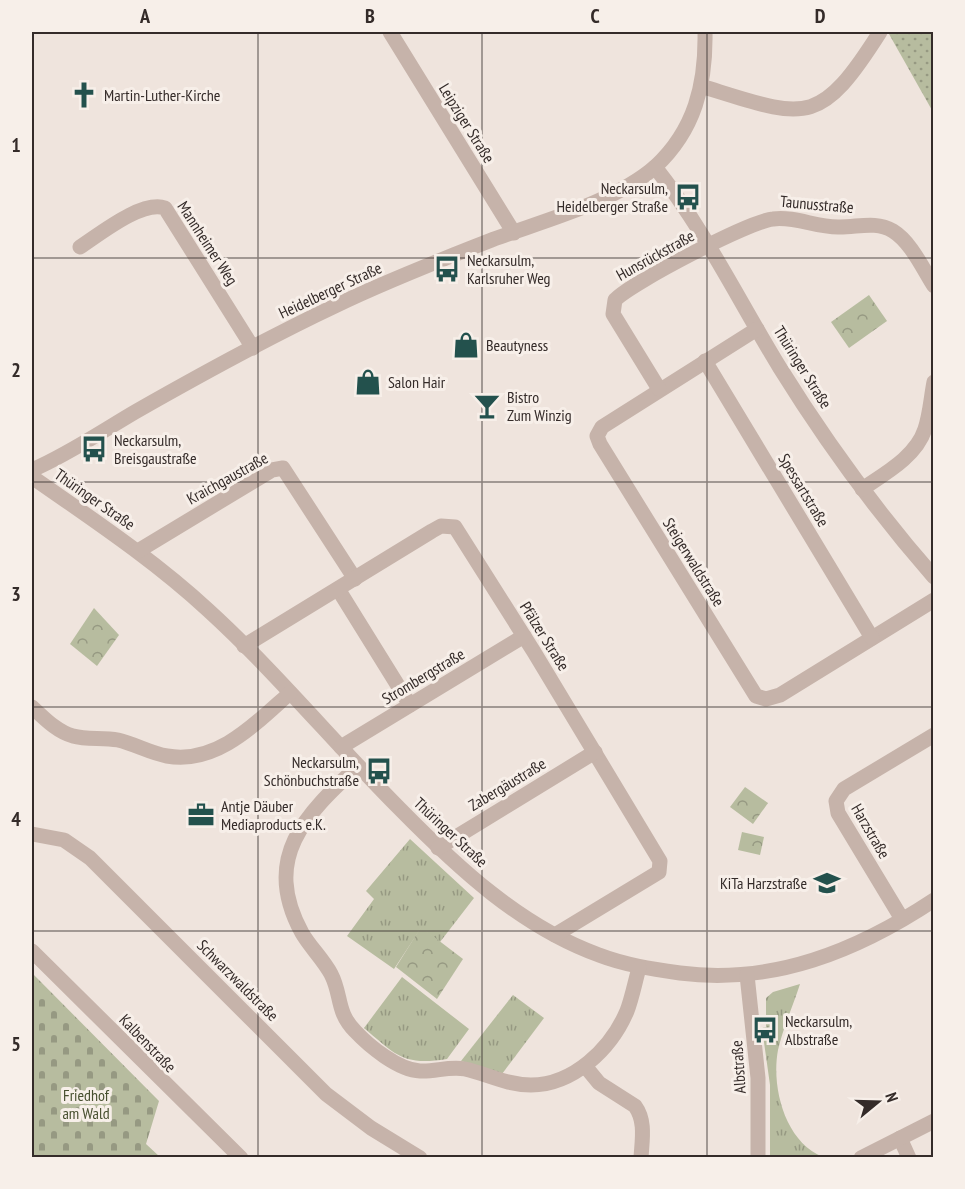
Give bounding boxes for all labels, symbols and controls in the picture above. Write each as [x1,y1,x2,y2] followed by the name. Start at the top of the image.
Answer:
[139,3,151,29] text: A
[365,3,375,29] text: B
[590,3,600,29] text: C
[815,3,826,29] text: D
[69,80,99,110] church icon: Martin-Luther-Kirche
[435,80,499,166] street label: Leipziger Straße
[104,85,220,105] place label: Martin-Luther-Kirche
[11,132,21,158] text: 1
[556,178,668,216] place label: Neckarsulm, Heidelberger Straße
[673,182,703,212] bus stop icon: Neckarsulm, Heidelberger Straße
[780,191,854,217] street label: Taunusstraße
[174,197,242,289] street label: Mannheimer Weg
[612,225,698,285] street label: Hunsrückstraße
[467,250,551,288] place label: Neckarsulm, Karlsruher Weg
[432,254,462,284] bus stop icon: Neckarsulm, Karlsruher Weg
[275,257,385,323] street label: Heidelberger Straße
[770,322,836,412] street label: Thüringer Straße
[451,330,481,360] shop icon: Beautyness
[486,335,548,355] place label: Beautyness
[11,357,21,383] text: 2
[353,367,383,397] shop icon: Salon Hair
[388,372,446,392] place label: Salon Hair
[507,387,572,425] place label: Bistro Zum Winzig
[472,391,502,421] bar icon: Bistro Zum Winzig
[114,430,197,468] place label: Neckarsulm, Breisgaustraße
[79,434,109,464] bus stop icon: Neckarsulm, Breisgaustraße
[183,447,271,509] street label: Kraichgaustraße
[774,450,834,530] street label: Spessartstraße
[51,464,139,534] street label: Thüringer Straße
[659,514,729,610] street label: Steigerwaldstraße
[11,581,21,607] text: 3
[516,598,574,674] street label: Pfälzer Straße
[378,644,468,708] street label: Strombergstraße
[264,752,359,790] place label: Neckarsulm, Schönbuchstraße
[465,753,549,815] street label: Zabergäustraße
[364,756,394,786] bus stop icon: Neckarsulm, Schönbuchstraße
[410,793,492,871] street label: Thüringer Straße
[221,796,326,834] place label: Antje Däuber Mediaproducts e.K.
[186,800,216,830] office icon: Antje Däuber Mediaproducts e.K.
[847,800,895,862] street label: Harzstraße
[11,806,21,832] text: 4
[812,868,842,898] school or university icon: KiTa Harzstraße
[720,873,807,893] place label: KiTa Harzstraße
[193,935,283,1025] street label: Schwarzwaldstraße
[115,1010,181,1076] street label: Kalbenstraße
[785,1011,852,1049] place label: Neckarsulm, Albstraße
[750,1015,780,1045] bus stop icon: Neckarsulm, Albstraße
[11,1031,21,1057] text: 5
[726,1040,750,1094] street label: Albstraße
[848,1072,908,1132] north arrow
[62,1085,110,1123] park label: Friedhof am Wald
[881,1090,903,1104] text: N

